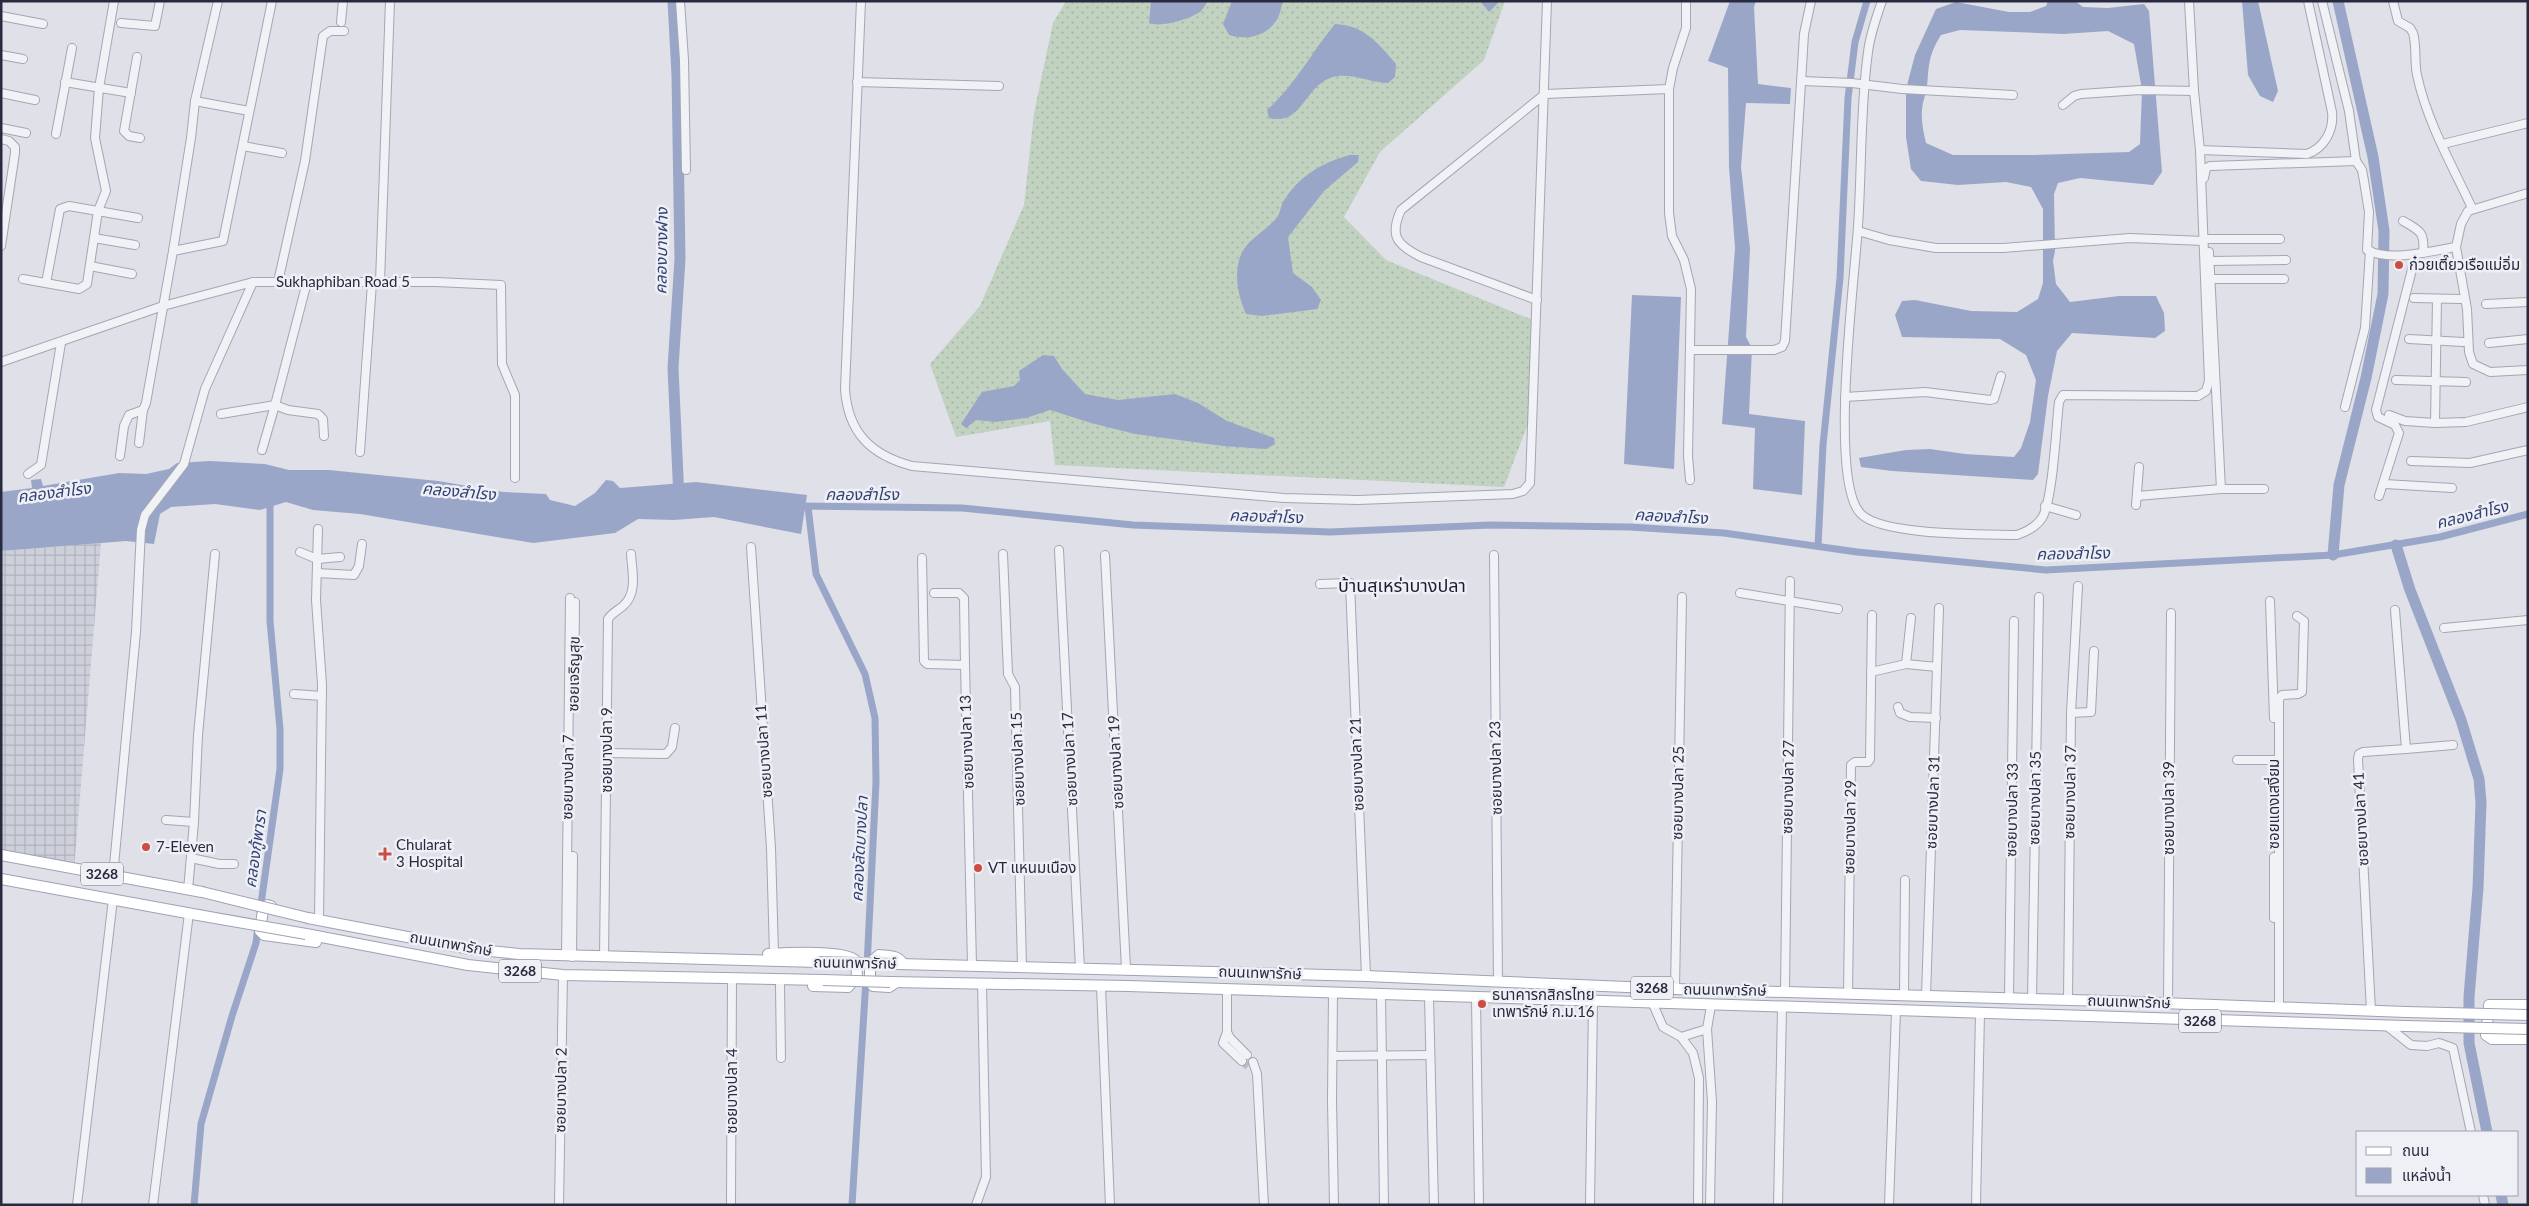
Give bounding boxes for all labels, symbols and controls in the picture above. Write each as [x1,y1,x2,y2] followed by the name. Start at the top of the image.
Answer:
[650,206,671,295] water label: คลองบางฝาง
[2409,254,2520,273] place label: ก๋วยเตี๊ยวเรือแม่อิ่ม
[2393,259,2405,271] marker: ก๋วยเตี๊ยวเรือแม่อิ่ม
[276,272,410,290] street label: Sukhaphiban Road 5
[16,477,93,505] water label: คลองสำโรง
[422,478,498,503] water label: คลองสำโรง
[825,484,900,503] water label: คลองสำโรง
[2434,495,2511,532] water label: คลองสำโรง
[1634,504,1710,527] water label: คลองสำโรง
[1229,505,1305,526] water label: คลองสำโรง
[2036,542,2111,563] water label: คลองสำโรง
[1338,574,1466,597] district label: บ้านสุเหร่าบางปลา
[563,636,584,712] street label: ซอยเจริญสุข
[955,695,977,789] street label: ซอยบางปลา 13
[751,704,775,799] street label: ซอยบางปลา 11
[597,707,615,793] street label: ซอยบางปลา 9
[1058,711,1080,806] street label: ซอยบางปลา 17
[1006,712,1028,806] street label: ซอยบางปลา 15
[1104,715,1126,809] street label: ซอยบางปลา 19
[1345,717,1367,811] street label: ซอยบางปลา 21
[1485,721,1505,815] street label: ซอยบางปลา 23
[557,734,577,820] street label: ซอยบางปลา 7
[1777,740,1797,834] street label: ซอยบางปลา 27
[2059,745,2079,839] street label: ซอยบางปลา 37
[1667,746,1687,840] street label: ซอยบางปลา 25
[2024,751,2044,845] street label: ซอยบางปลา 35
[1921,755,1943,849] street label: ซอยบางปลา 31
[2263,759,2282,849] street label: ซอยแดงเสงี่ยม
[2159,761,2177,855] street label: ซอยบางปลา 39
[2001,763,2021,857] street label: ซอยบางปลา 33
[2349,772,2371,866] street label: ซอยบางปลา 41
[1839,780,1859,874] street label: ซอยบางปลา 29
[846,794,871,902] water label: คลองลัดบางปลา
[240,807,272,889] water label: คลองกู้พารา
[396,835,463,870] place label: Chularat 3 Hospital
[156,837,214,855] place label: 7-Eleven
[140,841,152,853] marker: 7-Eleven
[378,847,392,861] marker: Chularat 3 Hospital
[988,858,1076,876] place label: VT แหนมเนือง
[81,862,123,886] road number: 3268
[972,862,984,874] marker: VT แหนมเนือง
[409,927,494,959] street label: ถนนเทพารักษ์
[813,952,897,972] street label: ถนนเทพารักษ์
[499,959,541,982] road number: 3268
[1218,962,1302,982] street label: ถนนเทพารักษ์
[1631,976,1673,1000] road number: 3268
[1683,979,1767,999] street label: ถนนเทพารักษ์
[1492,985,1595,1020] place label: ธนาคารกสิกรไทย เทพารักษ์ ก.ม.16
[2087,991,2171,1011] street label: ถนนเทพารักษ์
[1476,998,1488,1010] marker: ธนาคารกสิกรไทย เทพารักษ์ ก.ม.16
[2179,1009,2221,1032] road number: 3268
[550,1047,570,1133] street label: ซอยบางปลา 2
[722,1048,740,1134] street label: ซอยบางปลา 4
[2356,1131,2519,1196] legend
[2402,1141,2429,1159] text: ถนน
[2402,1165,2451,1184] text: แหล่งน้ำ

